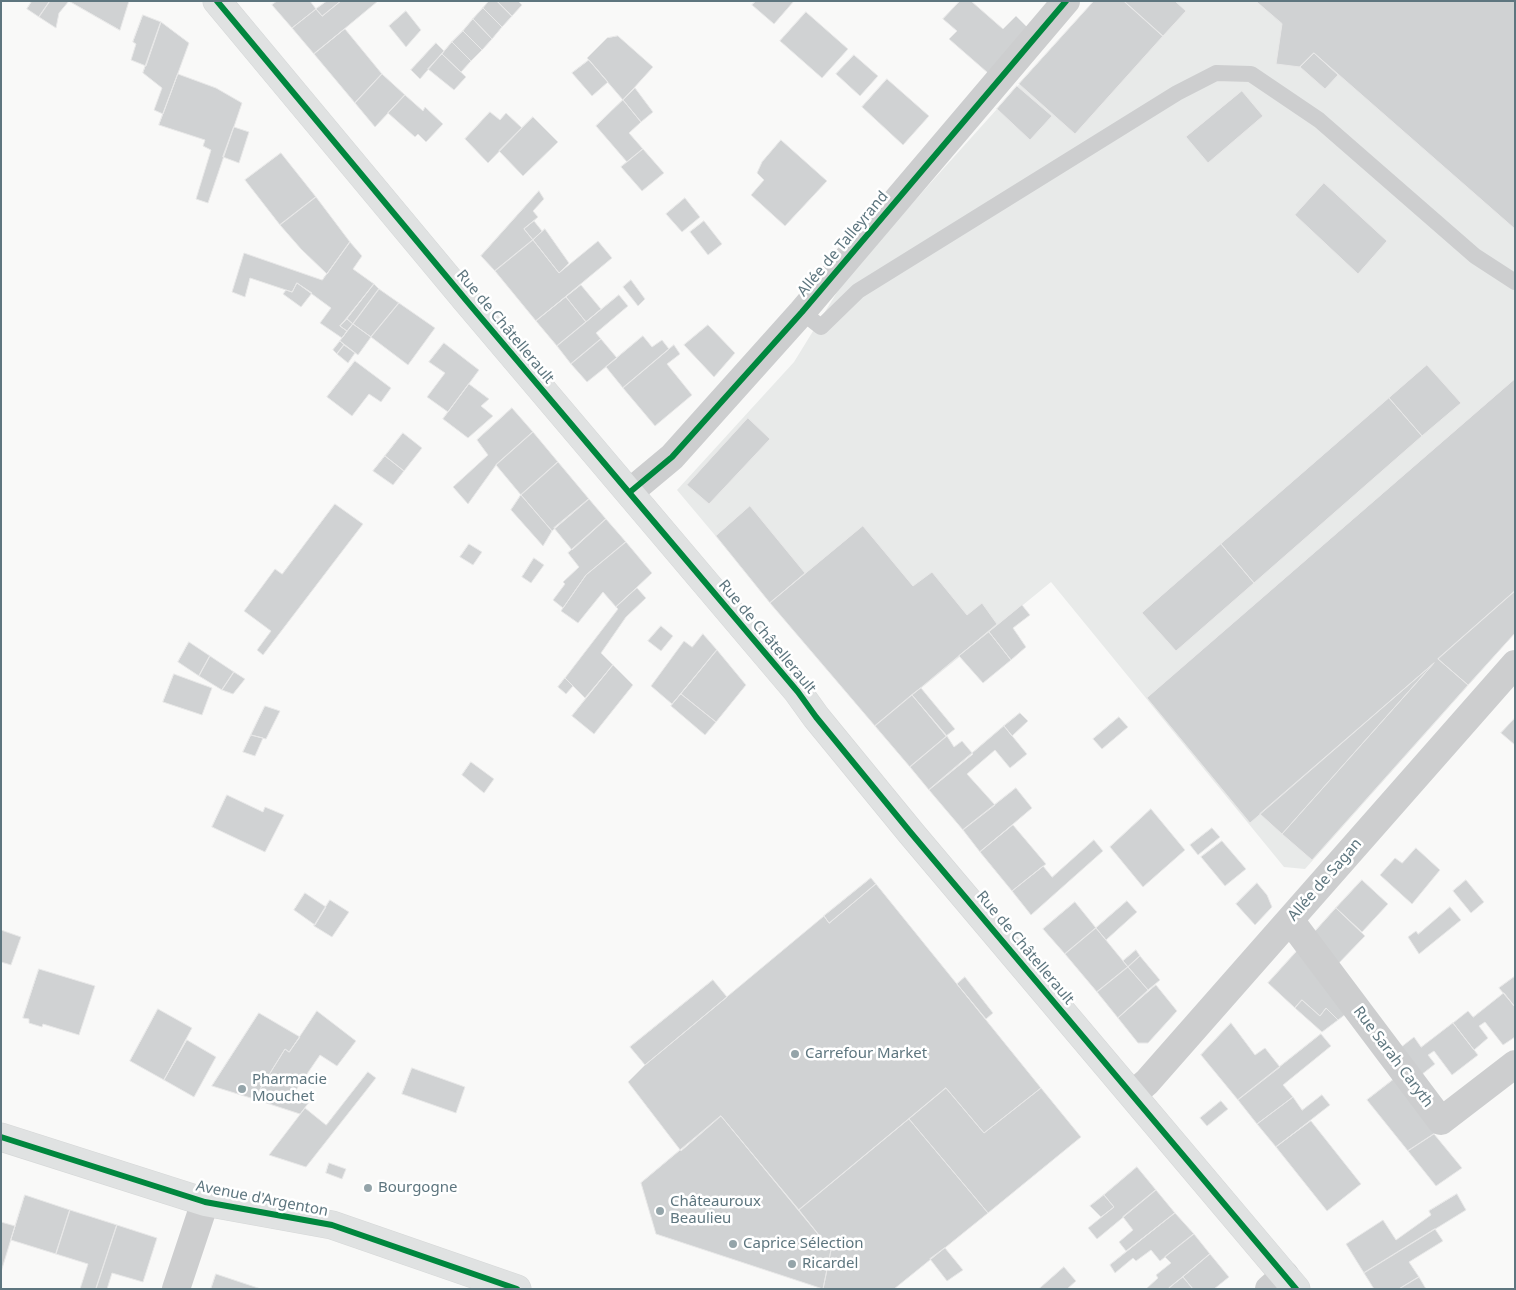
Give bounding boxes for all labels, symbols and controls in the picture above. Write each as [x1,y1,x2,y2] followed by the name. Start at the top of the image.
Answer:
[794,188,892,300] street label: Allée de Talleyrand
[452,267,558,387] street label: Rue de Châtellerault
[714,577,820,697] street label: Rue de Châtellerault
[1284,835,1366,925] street label: Allée de Sagan
[972,888,1078,1008] street label: Rue de Châtellerault
[1349,1003,1437,1111] street label: Rue Sarah Caryth
[805,1045,927,1063] place label: Carrefour Market
[789,1048,801,1060] marker: Carrefour Market
[252,1071,327,1106] place label: Pharmacie Mouchet
[236,1083,248,1095] marker: Pharmacie Mouchet
[194,1177,330,1221] street label: Avenue d'Argenton
[378,1179,457,1197] place label: Bourgogne
[362,1182,374,1194] marker: Bourgogne
[670,1193,761,1228] place label: Châteauroux Beaulieu
[654,1205,666,1217] marker: Châteauroux Beaulieu
[743,1235,864,1253] place label: Caprice Sélection
[727,1238,739,1250] marker: Caprice Sélection
[802,1255,858,1273] place label: Ricardel
[786,1258,798,1270] marker: Ricardel

